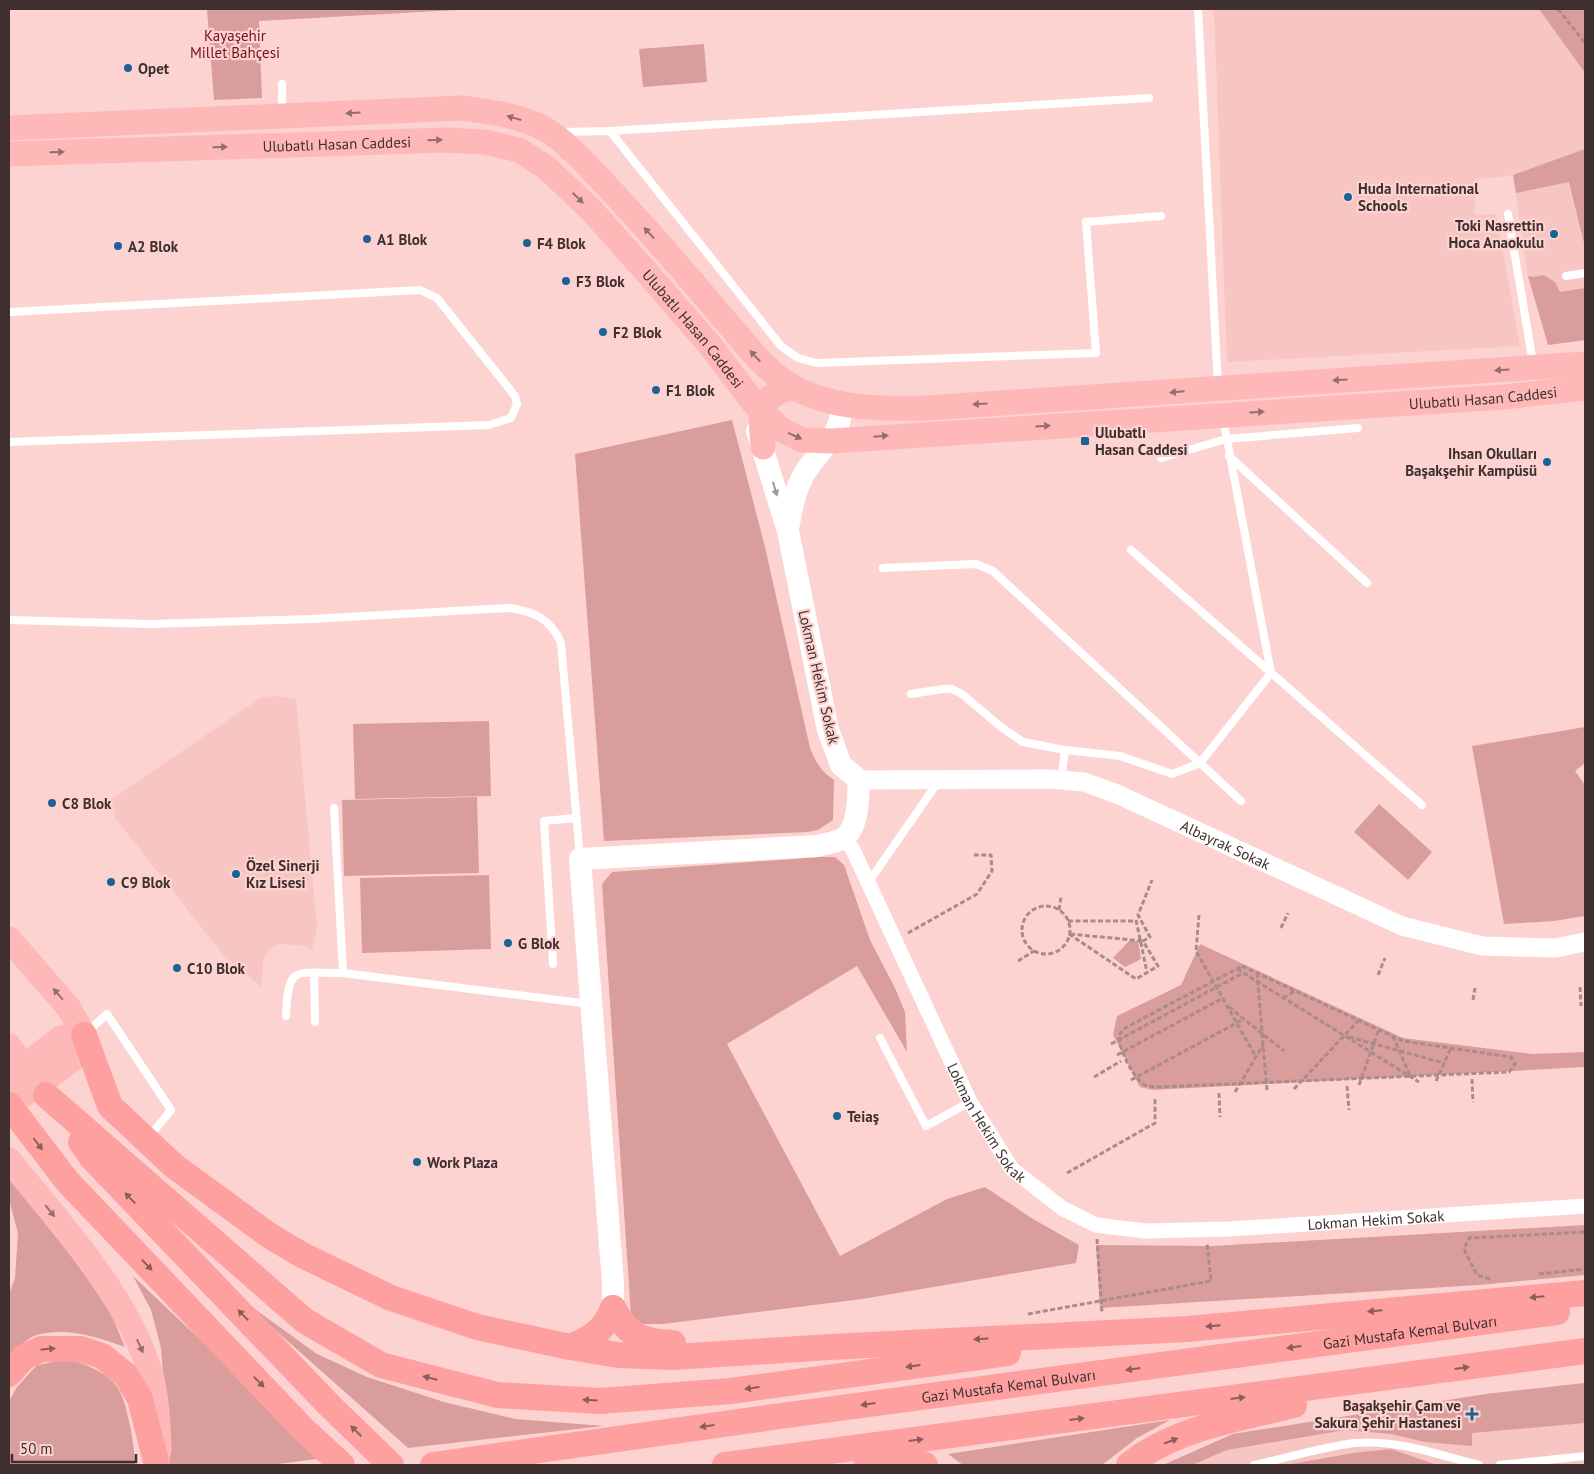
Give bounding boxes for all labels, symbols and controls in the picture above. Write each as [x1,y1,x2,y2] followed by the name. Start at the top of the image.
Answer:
[190,26,280,62] park label: Kayaşehir Millet Bahçesi
[138,59,170,78] place label: Opet
[122,62,134,74] marker: Opet
[344,110,360,118] one-way arrow
[506,113,521,121] one-way arrow
[262,132,412,155] street label: Ulubatlı Hasan Caddesi
[427,136,443,144] one-way arrow
[212,142,228,150] one-way arrow
[50,148,66,156] one-way arrow
[1358,179,1479,215] place label: Huda International Schools
[1342,191,1354,203] marker: Huda International Schools
[572,192,584,204] one-way arrow
[1448,216,1544,252] place label: Toki Nasrettin Hoca Anaokulu
[643,227,655,239] one-way arrow
[1548,228,1560,240] marker: Toki Nasrettin Hoca Anaokulu
[377,230,428,249] place label: A1 Blok
[361,233,373,245] marker: A1 Blok
[537,234,586,253] place label: F4 Blok
[128,237,179,256] place label: A2 Blok
[521,237,533,249] marker: F4 Blok
[112,240,124,252] marker: A2 Blok
[639,265,748,392] street label: Ulubatlı Hasan Caddesi
[576,272,625,291] place label: F3 Blok
[560,275,572,287] marker: F3 Blok
[613,323,662,342] place label: F2 Blok
[597,326,609,338] marker: F2 Blok
[749,350,761,362] one-way arrow
[1493,366,1509,374] one-way arrow
[1331,377,1347,385] one-way arrow
[666,381,715,400] place label: F1 Blok
[1408,382,1558,413] street label: Ulubatlı Hasan Caddesi
[650,384,662,396] marker: F1 Blok
[1169,388,1185,396] one-way arrow
[972,401,988,409] one-way arrow
[1250,407,1266,415] one-way arrow
[1035,422,1051,430] one-way arrow
[1095,423,1188,459] place label: Ulubatlı Hasan Caddesi
[873,432,889,440] one-way arrow
[788,433,802,441] one-way arrow
[1079,435,1091,447] marker: Ulubatlı Hasan Caddesi
[1405,444,1537,480] place label: Ihsan Okulları Başakşehir Kampüsü
[1541,456,1553,468] marker: Ihsan Okulları Başakşehir Kampüsü
[772,482,780,497] one-way arrow
[794,608,844,747] street label: Lokman Hekim Sokak
[62,794,112,813] place label: C8 Blok
[46,797,58,809] marker: C8 Blok
[1178,815,1274,874] street label: Albayrak Sokak
[246,856,319,892] place label: Özel Sinerji Kız Lisesi
[230,868,242,880] marker: Özel Sinerji Kız Lisesi
[121,873,171,892] place label: C9 Blok
[105,876,117,888] marker: C9 Blok
[518,934,560,953] place label: G Blok
[502,937,514,949] marker: G Blok
[187,959,246,978] place label: C10 Blok
[171,962,183,974] marker: C10 Blok
[52,988,63,1001] one-way arrow
[944,1060,1031,1187] street label: Lokman Hekim Sokak
[847,1107,879,1126] place label: Teiaş
[831,1110,843,1122] marker: Teiaş
[33,1137,44,1150] one-way arrow
[427,1153,498,1172] place label: Work Plaza
[411,1156,423,1168] marker: Work Plaza
[124,1192,136,1204] one-way arrow
[45,1205,56,1218] one-way arrow
[1307,1206,1446,1233] street label: Lokman Hekim Sokak
[141,1258,153,1270] one-way arrow
[1528,1294,1544,1302] one-way arrow
[1366,1307,1382,1315] one-way arrow
[237,1309,249,1321] one-way arrow
[1322,1311,1498,1353] street label: Gazi Mustafa Kemal Bulvarı
[1205,1322,1221,1330] one-way arrow
[973,1335,989,1343] one-way arrow
[137,1339,145,1353] one-way arrow
[1286,1344,1302,1352] one-way arrow
[40,1345,56,1353] one-way arrow
[905,1362,921,1370] one-way arrow
[920,1364,1097,1407] street label: Gazi Mustafa Kemal Bulvarı
[1454,1364,1470,1372] one-way arrow
[1125,1365,1141,1373] one-way arrow
[423,1374,438,1382] one-way arrow
[253,1376,265,1388] one-way arrow
[744,1384,760,1392] one-way arrow
[1230,1394,1246,1402] one-way arrow
[582,1396,598,1404] one-way arrow
[1314,1396,1461,1432] place label: Başakşehir Çam ve Sakura Şehir Hastanesi
[860,1400,876,1408] one-way arrow
[1465,1407,1479,1421] marker: Başakşehir Çam ve Sakura Şehir Hastanesi
[1069,1415,1085,1423] one-way arrow
[699,1422,715,1430] one-way arrow
[351,1425,363,1437] one-way arrow
[12,1432,136,1464] scale bar
[908,1436,924,1444] one-way arrow
[1164,1437,1179,1445] one-way arrow
[20,1439,53,1458] text: 50 m

